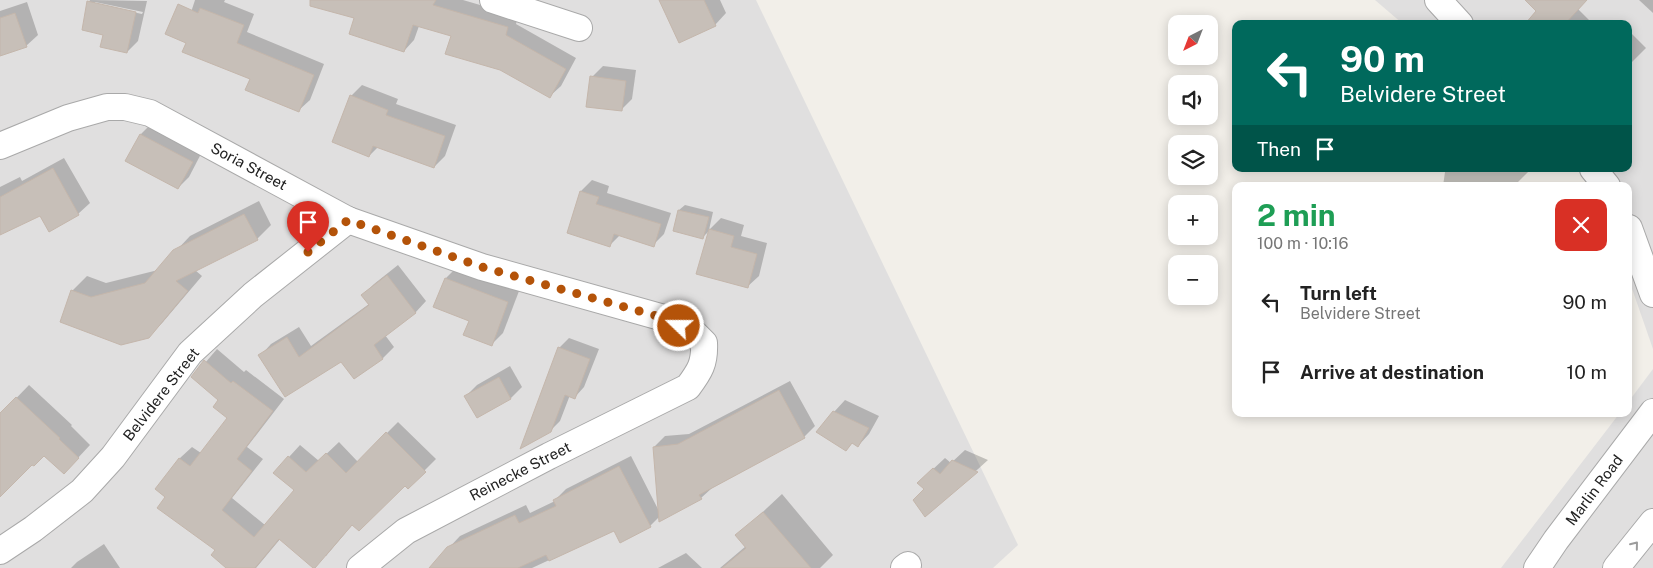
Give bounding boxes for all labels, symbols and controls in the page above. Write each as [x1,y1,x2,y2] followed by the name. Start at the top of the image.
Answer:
[1168,15,1218,65] north arrow
[1168,15,1218,305] map controls
[1340,39,1425,80] text: 90 m
[1257,40,1322,105] icon: left
[1168,75,1218,125] button: sound
[1340,81,1506,107] text: Belvidere Street
[1168,135,1218,185] button: layers
[1311,135,1339,163] icon: arrive
[1257,138,1301,160] text: Then
[208,139,290,193] street label: Soria Street
[1168,195,1218,245] button: +
[1257,197,1336,233] text: 2 min
[1555,199,1607,251] button: close
[287,201,329,252] pin
[294,208,322,236] icon: arrive
[1257,234,1348,253] text: 100 m · 10:16
[1168,255,1218,305] button: −
[1300,282,1377,304] text: Turn left
[1257,288,1285,316] icon: left
[1563,291,1607,313] text: 90 m
[652,299,704,351] position arrow
[1300,304,1421,323] text: Belvidere Street
[119,344,203,444] street label: Belvidere Street
[1257,358,1285,386] icon: arrive
[1300,361,1484,383] text: Arrive at destination
[1567,361,1607,383] text: 10 m
[467,438,574,504] street label: Reinecke Street
[1562,452,1626,528] street label: Marlin Road
[1629,542,1637,551] one-way arrow

